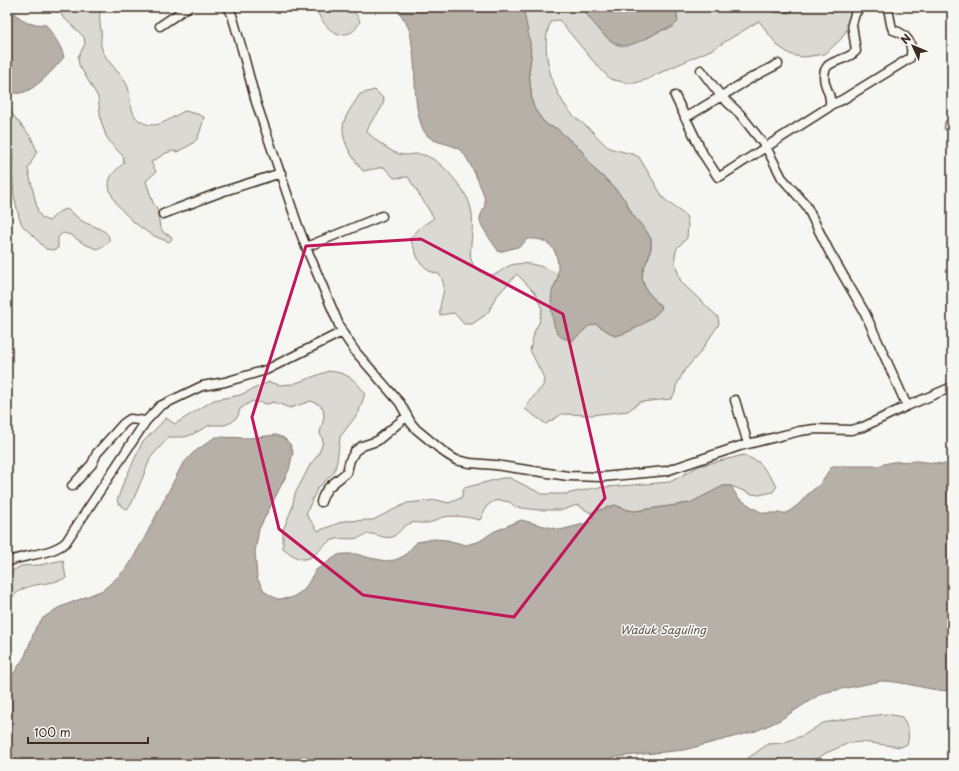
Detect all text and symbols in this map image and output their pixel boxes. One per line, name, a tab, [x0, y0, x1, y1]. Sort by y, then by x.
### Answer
north arrow	[893, 26, 933, 66]
text: N	[896, 29, 915, 48]
water label: Waduk Saguling	[620, 621, 706, 638]
scale bar	[28, 719, 148, 745]
text: 100 m	[34, 723, 71, 741]

